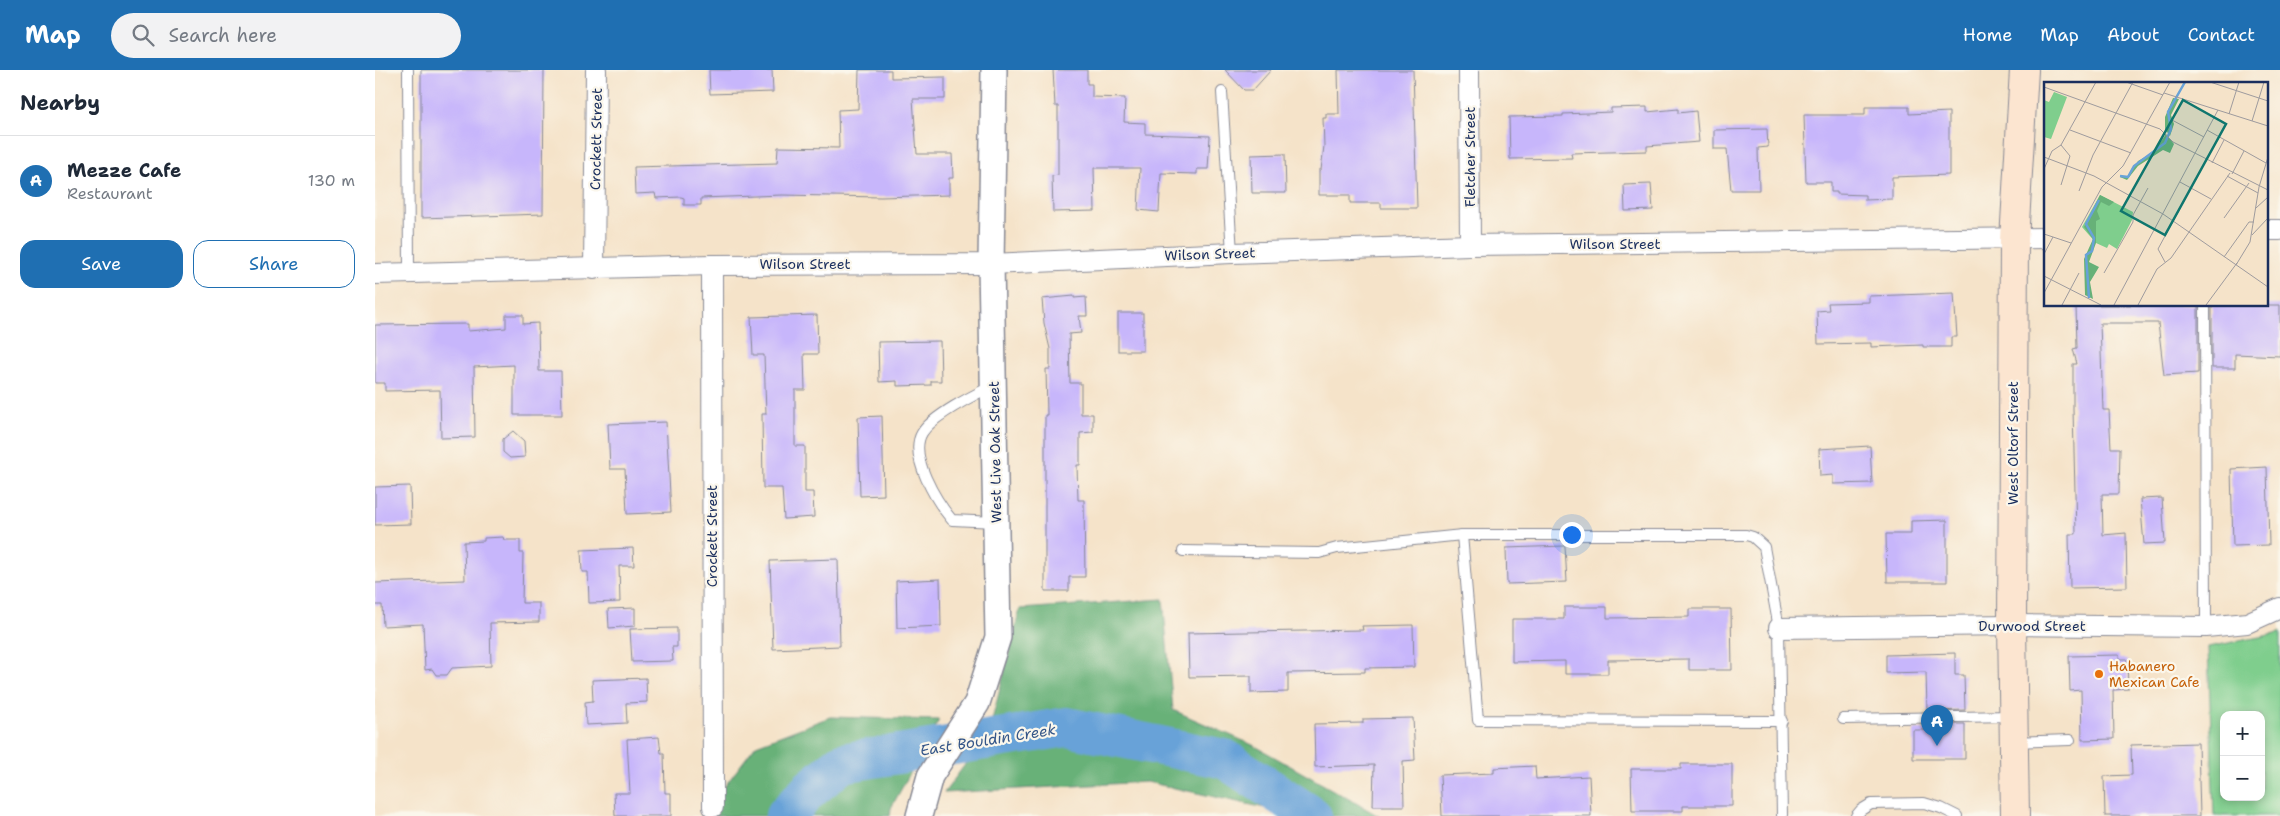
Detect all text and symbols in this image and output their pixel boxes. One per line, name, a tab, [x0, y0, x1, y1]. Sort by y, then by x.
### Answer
search box	[111, 13, 461, 58]
text: Map	[25, 19, 81, 51]
icon: search	[129, 21, 157, 49]
text: Search here	[169, 23, 277, 48]
text: Home	[1963, 23, 2012, 47]
text: Map	[2040, 23, 2079, 47]
text: About	[2107, 23, 2160, 47]
text: Contact	[2188, 23, 2255, 47]
inset map	[2044, 82, 2267, 306]
street label: Crockett Street	[586, 88, 606, 190]
text: Nearby	[20, 89, 100, 117]
street label: Fletcher Street	[1461, 107, 1479, 207]
text: Mezze Cafe	[67, 158, 181, 183]
text: A	[30, 170, 42, 191]
text: 130 m	[308, 170, 355, 191]
text: Restaurant	[67, 183, 153, 204]
street label: Wilson Street	[1569, 235, 1661, 253]
button: Save	[20, 240, 183, 288]
button: Share	[193, 240, 355, 288]
street label: Wilson Street	[1164, 243, 1256, 265]
street label: Wilson Street	[759, 255, 851, 273]
street label: West Live Oak Street	[985, 381, 1005, 523]
street label: West Oltorf Street	[2004, 381, 2022, 505]
street label: Crockett Street	[703, 485, 721, 587]
your location	[1559, 522, 1585, 548]
street label: Durwood Street	[1978, 617, 2086, 635]
place label: Habanero Mexican Cafe	[2109, 657, 2200, 691]
marker: Habanero Mexican Cafe	[2093, 668, 2105, 680]
pin: A	[1921, 705, 1953, 746]
map controls	[2220, 711, 2265, 801]
button: +	[2220, 711, 2265, 756]
water label: East Bouldin Creek	[919, 719, 1058, 761]
button: −	[2220, 756, 2265, 801]

